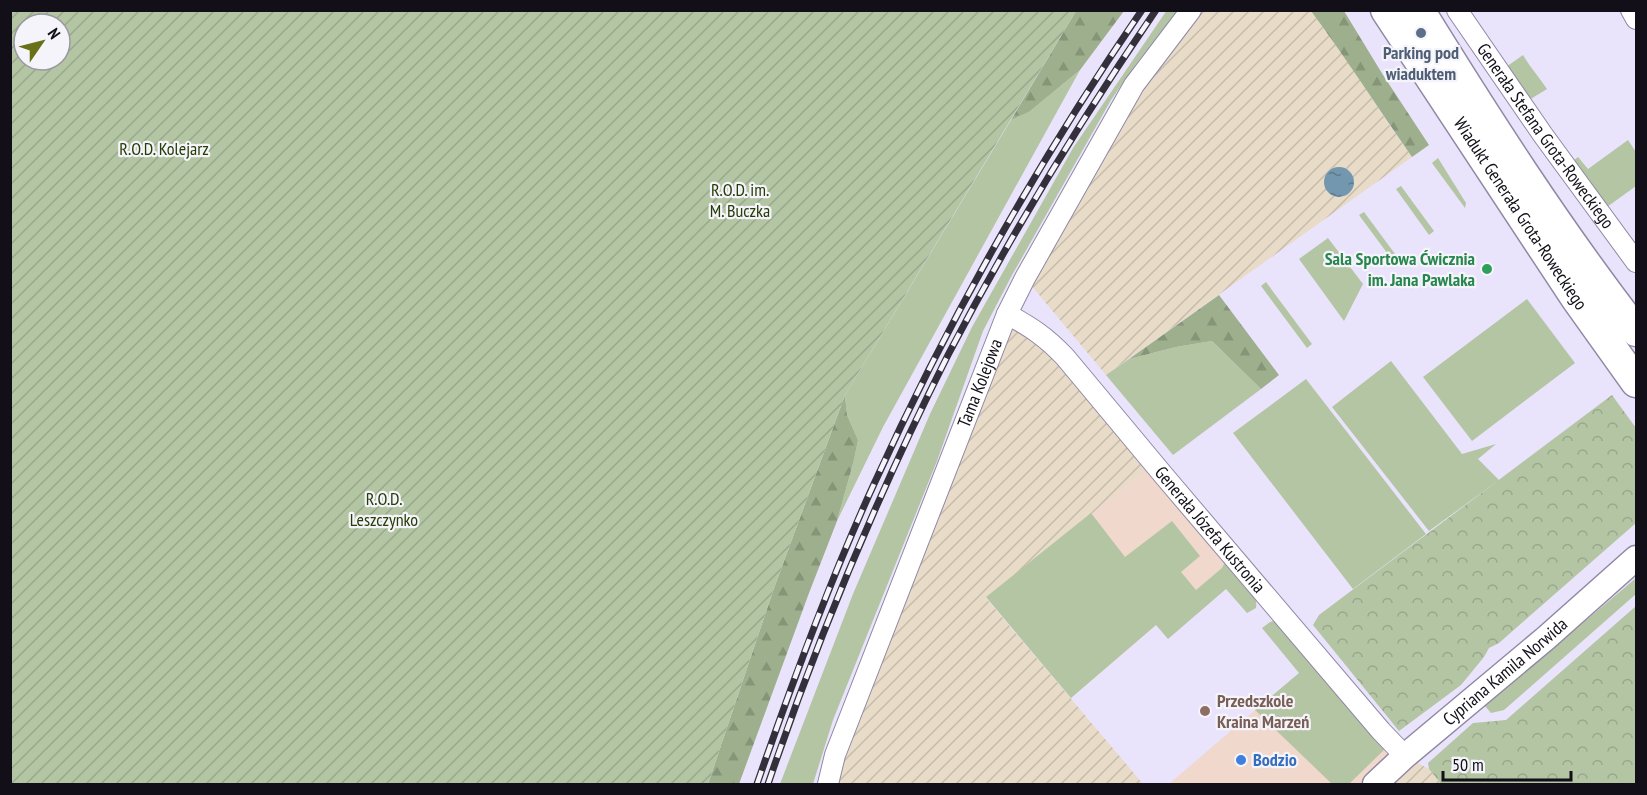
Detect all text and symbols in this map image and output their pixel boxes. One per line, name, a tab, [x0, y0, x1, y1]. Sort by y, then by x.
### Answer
north arrow	[12, 12, 72, 72]
text: N	[44, 24, 65, 43]
marker: Parking pod wiaduktem	[1414, 26, 1428, 40]
street label: Generała Stefana Grota-Roweckiego	[1472, 39, 1620, 233]
place label: Parking pod wiaduktem	[1383, 41, 1459, 85]
street label: Wiadukt Generała Grota-Roweckiego	[1449, 113, 1593, 314]
park label: R.O.D. Kolejarz	[119, 137, 209, 160]
park label: R.O.D. im. M. Buczka	[710, 178, 770, 222]
place label: Sala Sportowa Ćwicznia im. Jana Pawlaka	[1325, 247, 1475, 291]
marker: Sala Sportowa Ćwicznia im. Jana Pawlaka	[1480, 262, 1494, 276]
street label: Tama Kolejowa	[952, 335, 1007, 431]
street label: Generała Józefa Kustronia	[1150, 461, 1271, 598]
park label: R.O.D. Leszczynko	[350, 487, 418, 531]
street label: Cypriana Kamila Norwida	[1438, 612, 1572, 730]
place label: Przedszkole Kraina Marzeń	[1217, 689, 1309, 733]
marker: Przedszkole Kraina Marzeń	[1198, 704, 1212, 718]
scale bar	[1443, 744, 1570, 782]
place label: Bodzio	[1253, 748, 1297, 771]
marker: Bodzio	[1234, 753, 1248, 767]
text: 50 m	[1452, 753, 1484, 776]

